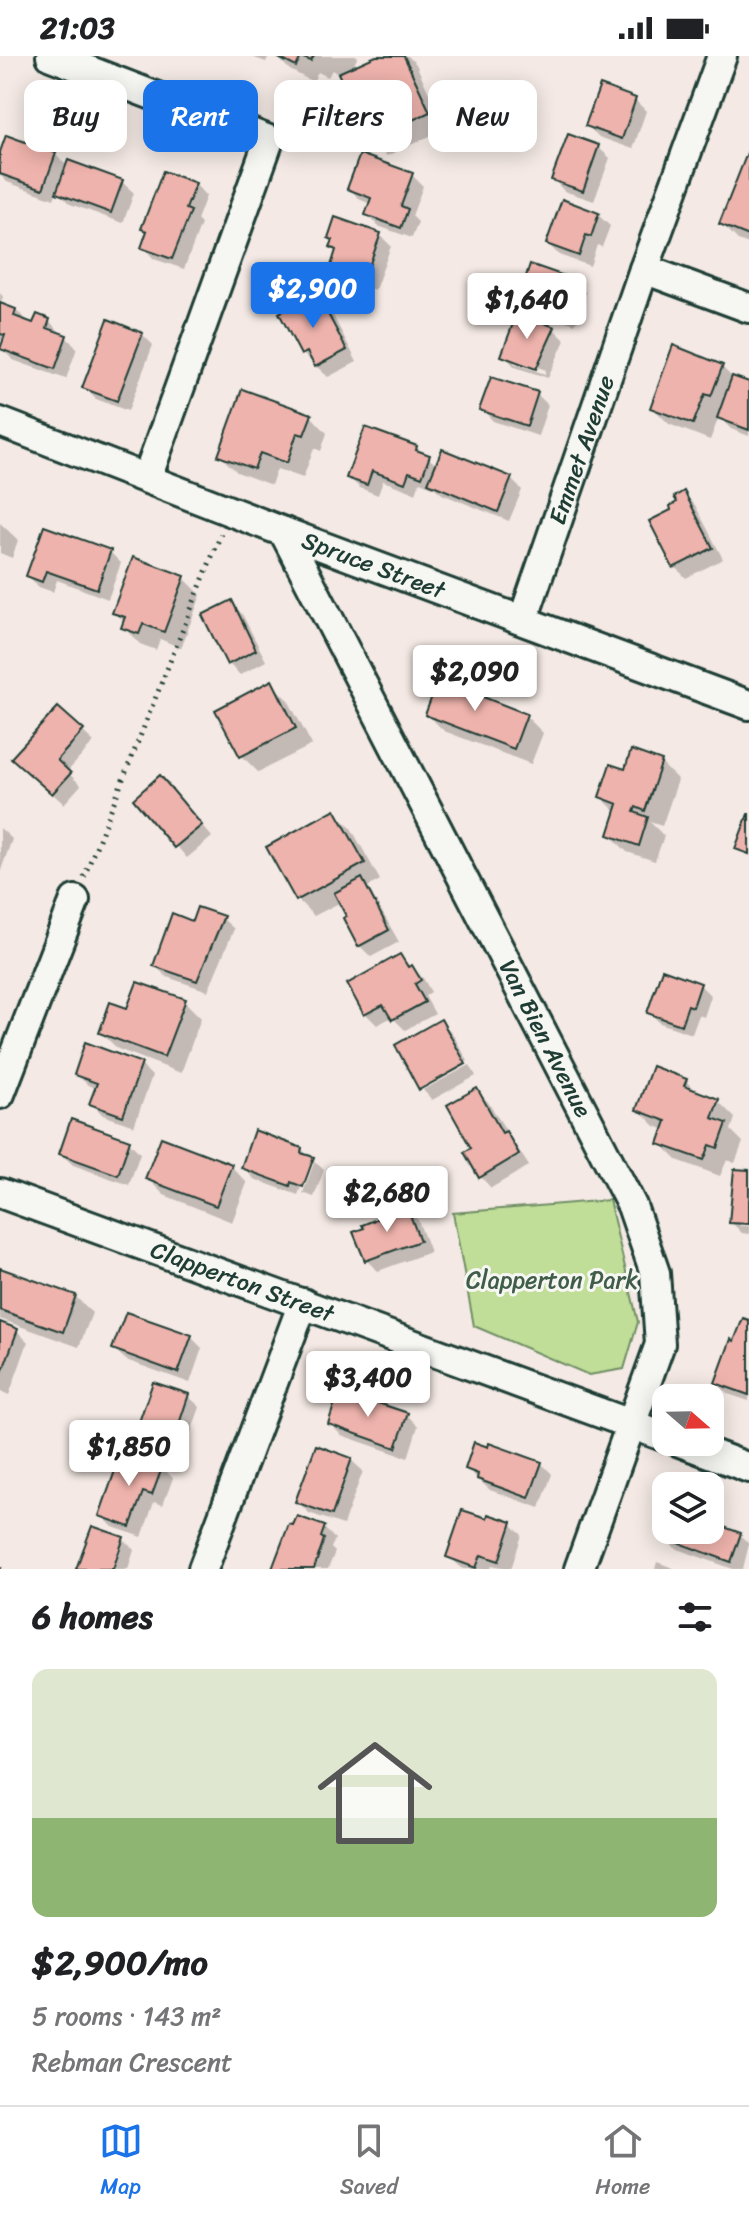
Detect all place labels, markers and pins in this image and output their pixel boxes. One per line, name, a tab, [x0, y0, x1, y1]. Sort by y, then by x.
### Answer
pin: $2,900	[248, 262, 378, 330]
pin: $1,640	[462, 273, 592, 341]
pin: $2,090	[410, 645, 540, 713]
pin: $2,680	[322, 1166, 452, 1234]
pin: $3,400	[303, 1351, 433, 1419]
pin: $1,850	[64, 1420, 194, 1488]

